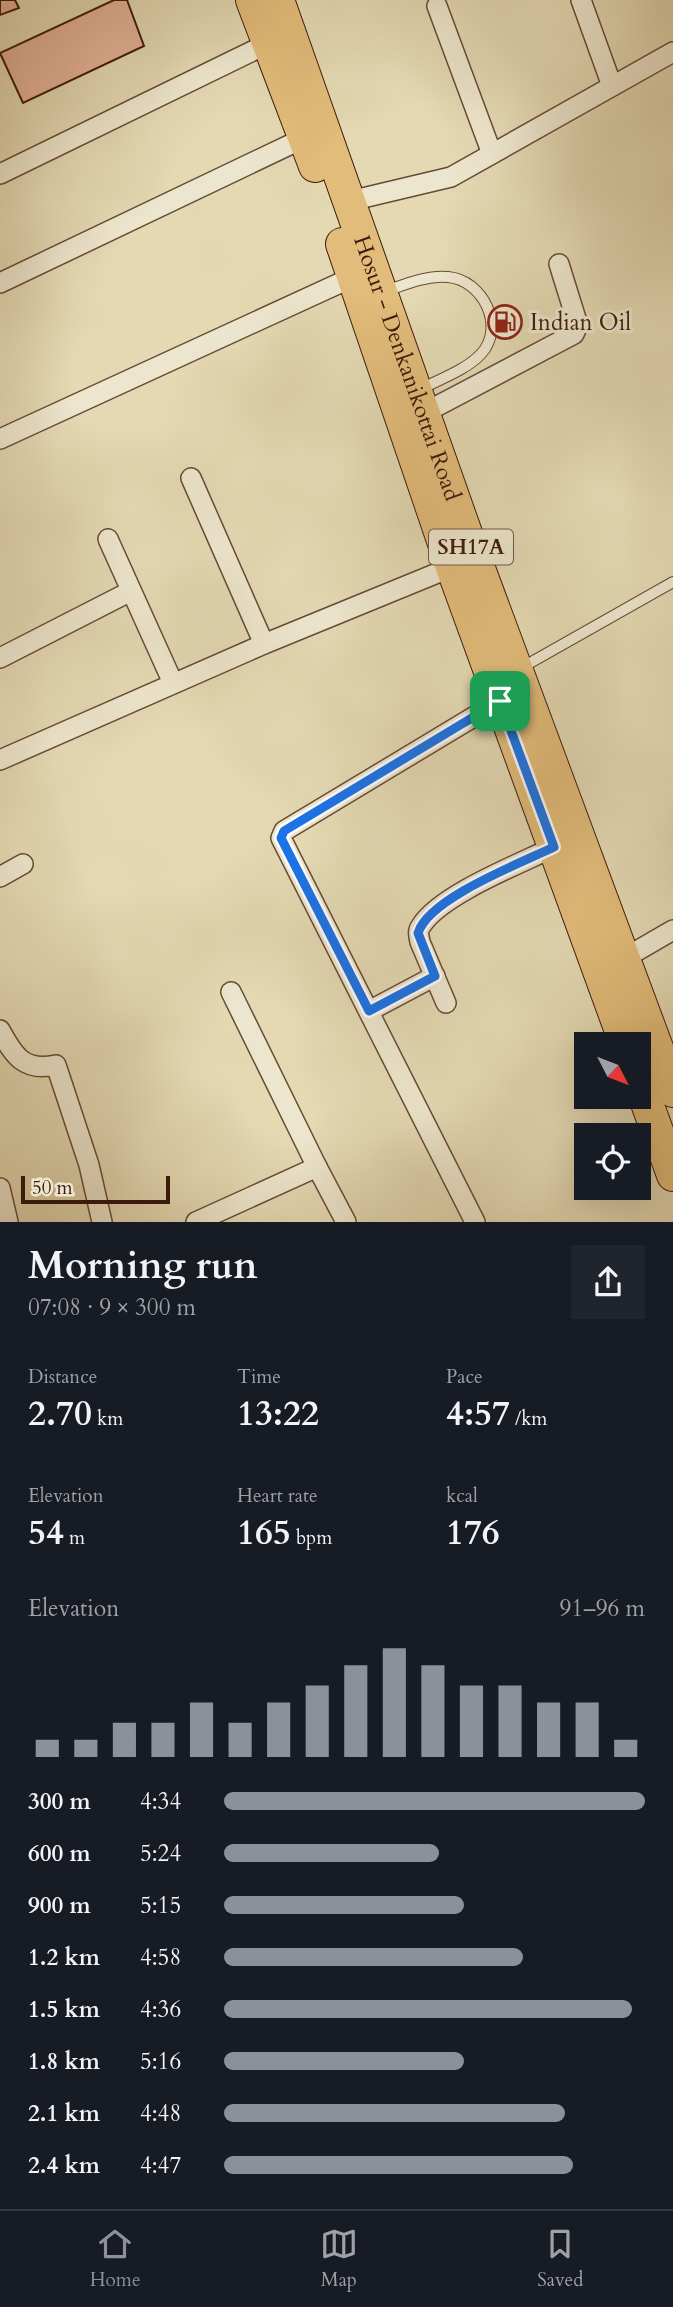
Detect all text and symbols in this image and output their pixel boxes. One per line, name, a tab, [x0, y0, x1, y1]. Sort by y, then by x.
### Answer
street label: Hosur - Denkanikottai Road	[347, 231, 469, 506]
fuel station icon: Indian Oil	[486, 303, 524, 341]
place label: Indian Oil	[530, 307, 631, 338]
road number: SH17A	[429, 530, 513, 564]
pin	[470, 671, 530, 731]
icon: arrive	[481, 682, 519, 720]
north arrow	[574, 1032, 651, 1110]
map controls	[574, 1032, 651, 1200]
button: locate	[574, 1123, 651, 1200]
scale bar	[21, 1173, 170, 1205]
text: 50 m	[32, 1175, 73, 1201]
text: Morning run	[28, 1240, 258, 1292]
button: share	[571, 1245, 645, 1319]
text: 07:08 · 9 × 300 m	[28, 1292, 196, 1323]
text: Distance	[28, 1364, 97, 1390]
text: Time	[237, 1364, 281, 1390]
text: Pace	[446, 1364, 483, 1390]
text: 2.70	[28, 1390, 92, 1438]
text: 13:22	[237, 1390, 319, 1438]
text: 4:57	[446, 1390, 510, 1438]
text: km	[92, 1406, 123, 1432]
text: /km	[510, 1406, 547, 1432]
text: Elevation	[28, 1483, 103, 1509]
text: Heart rate	[237, 1483, 318, 1509]
text: kcal	[446, 1483, 478, 1509]
text: 54	[28, 1509, 64, 1557]
text: 165	[237, 1509, 291, 1557]
text: 176	[446, 1509, 500, 1557]
text: m	[64, 1525, 85, 1551]
text: bpm	[291, 1525, 332, 1551]
text: Elevation	[28, 1593, 119, 1624]
text: 91–96 m	[560, 1593, 645, 1624]
text: 300 m	[28, 1786, 91, 1817]
text: 4:34	[140, 1786, 181, 1817]
text: 600 m	[28, 1838, 91, 1869]
text: 5:24	[140, 1838, 181, 1869]
text: 900 m	[28, 1890, 91, 1921]
text: 5:15	[140, 1890, 181, 1921]
text: 1.2 km	[28, 1942, 100, 1973]
text: 4:58	[140, 1942, 181, 1973]
text: 1.5 km	[28, 1994, 100, 2025]
text: 4:36	[140, 1994, 181, 2025]
text: 1.8 km	[28, 2046, 100, 2077]
text: 5:16	[140, 2046, 181, 2077]
text: 2.1 km	[28, 2098, 100, 2129]
text: 4:48	[140, 2098, 181, 2129]
text: 2.4 km	[28, 2150, 100, 2181]
text: 4:47	[140, 2150, 181, 2181]
tab: Home	[90, 2225, 141, 2293]
tab: Map	[320, 2225, 358, 2293]
tab: Saved	[537, 2225, 583, 2293]

